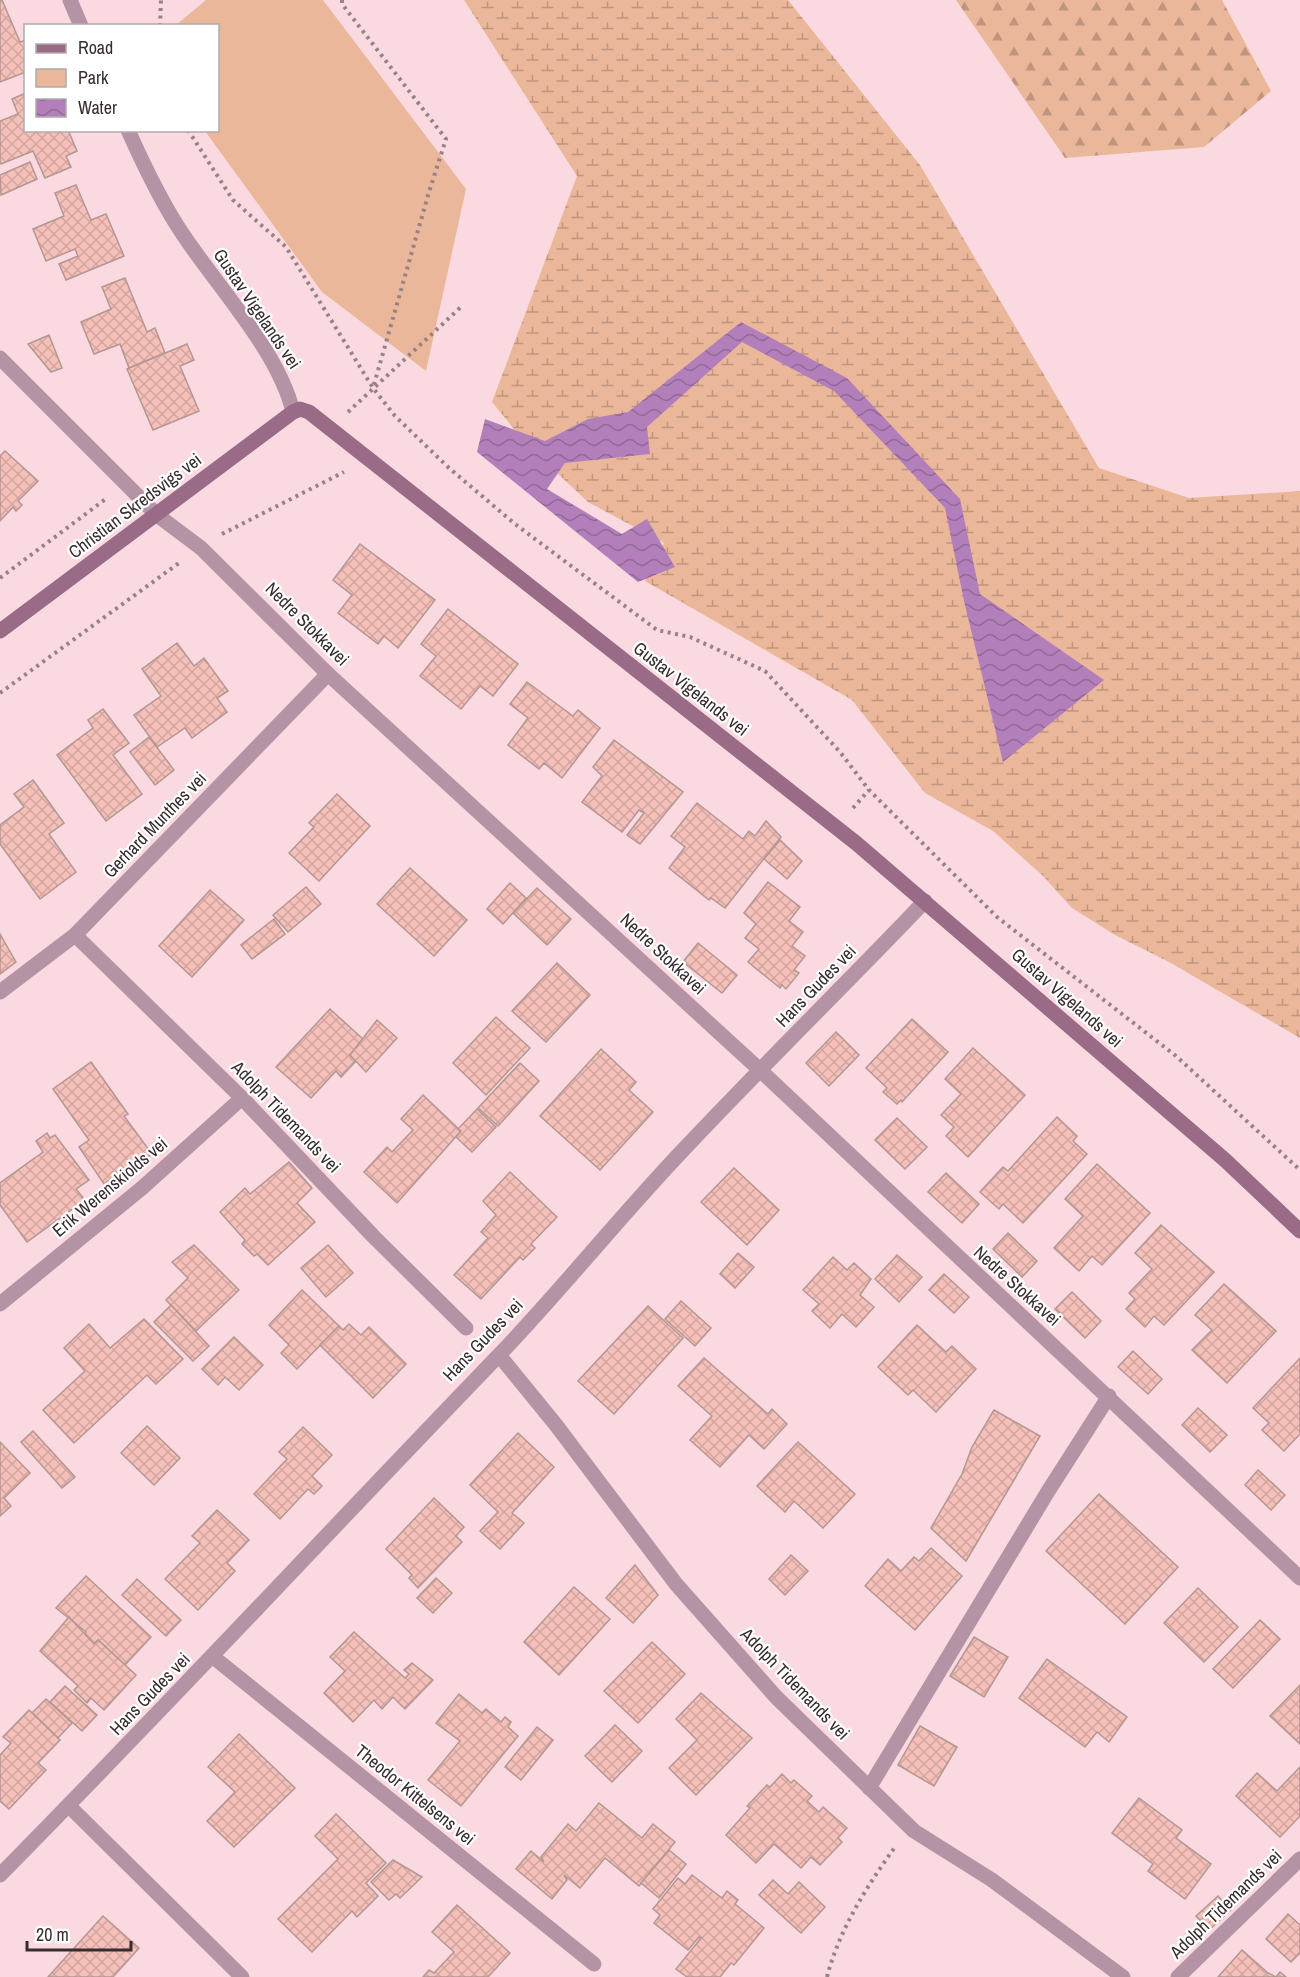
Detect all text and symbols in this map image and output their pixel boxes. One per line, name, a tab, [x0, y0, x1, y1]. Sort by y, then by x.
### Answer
legend	[24, 24, 219, 132]
text: Road	[78, 35, 113, 60]
text: Park	[78, 65, 109, 90]
text: Water	[78, 95, 117, 120]
street label: Gustav Vigelands vei	[208, 244, 307, 374]
street label: Christian Skredsvigs vei	[63, 447, 206, 564]
street label: Nedre Stokkavei	[260, 576, 355, 671]
street label: Gustav Vigelands vei	[628, 636, 754, 742]
street label: Gerhard Munthes vei	[97, 766, 212, 883]
street label: Nedre Stokkavei	[615, 907, 712, 1000]
street label: Hans Gudes vei	[770, 939, 861, 1032]
street label: Gustav Vigelands vei	[1006, 942, 1128, 1053]
street label: Adolph Tidemands vei	[226, 1054, 346, 1178]
street label: Erik Werenskiolds vei	[47, 1131, 173, 1242]
street label: Nedre Stokkavei	[968, 1240, 1066, 1331]
street label: Hans Gudes vei	[437, 1293, 528, 1386]
street label: Adolph Tidemands vei	[735, 1621, 855, 1745]
street label: Hans Gudes vei	[104, 1647, 195, 1740]
street label: Theodor Kittelsens vei	[350, 1738, 481, 1851]
street label: Adolph Tidemands vei	[1163, 1844, 1287, 1964]
scale bar	[27, 1914, 130, 1952]
text: 20 m	[36, 1922, 69, 1947]

